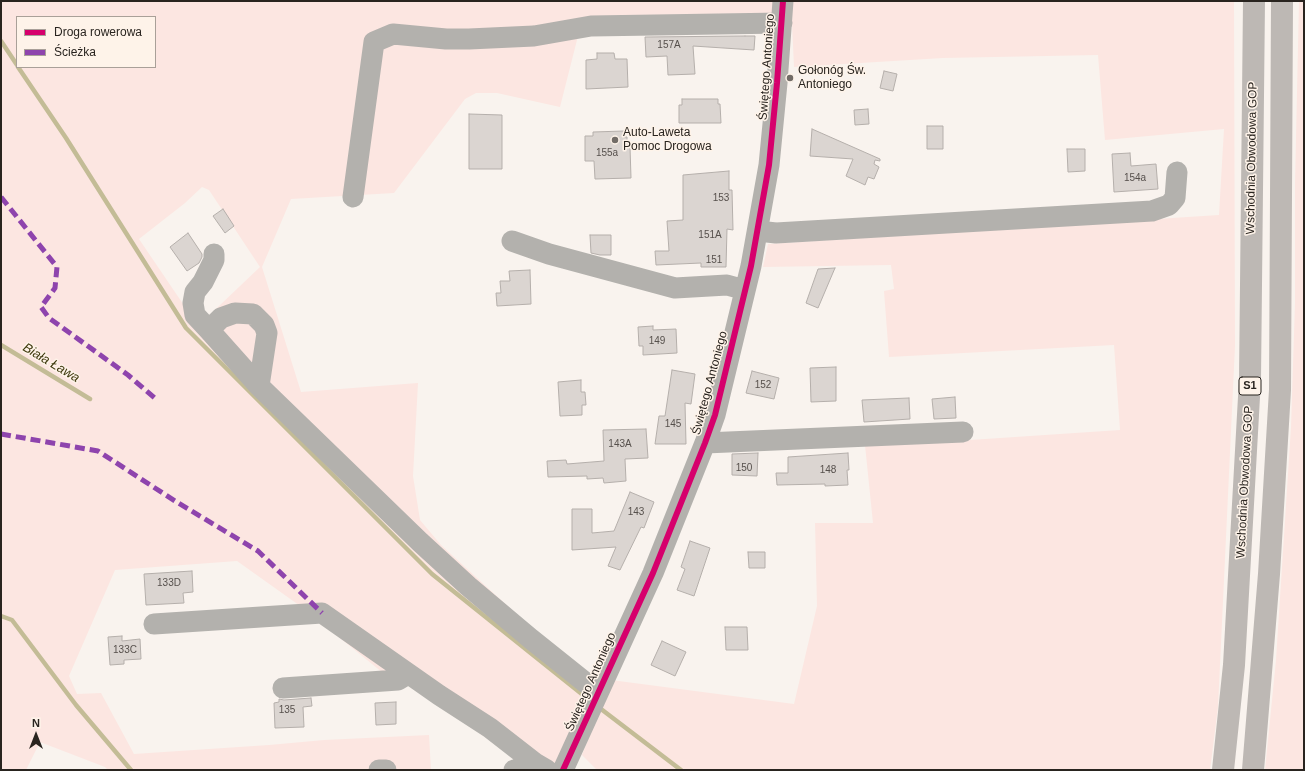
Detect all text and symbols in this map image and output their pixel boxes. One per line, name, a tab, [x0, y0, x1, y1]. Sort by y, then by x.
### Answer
street label: Świętego Antoniego	[756, 13, 778, 121]
legend	[16, 16, 156, 68]
text: Droga rowerowa	[54, 25, 142, 39]
house number: 157A	[657, 39, 681, 51]
text: Ścieżka	[54, 45, 96, 59]
place label: Gołonóg Św. Antoniego	[798, 64, 866, 92]
marker: Gołonóg Św. Antoniego	[785, 73, 795, 83]
street label: Wschodnia Obwodowa GOP	[1243, 82, 1261, 234]
place label: Auto-Laweta Pomoc Drogowa	[623, 126, 712, 154]
marker: Auto-Laweta Pomoc Drogowa	[610, 135, 620, 145]
house number: 155a	[596, 147, 618, 159]
house number: 154a	[1124, 172, 1146, 184]
house number: 153	[713, 192, 729, 204]
house number: 151A	[698, 229, 722, 241]
house number: 151	[706, 254, 722, 266]
street label: Świętego Antoniego	[689, 330, 731, 436]
house number: 149	[649, 335, 665, 347]
water label: Biała Ława	[20, 340, 82, 386]
road number: S1	[1239, 377, 1261, 395]
house number: 152	[755, 379, 771, 391]
street label: Wschodnia Obwodowa GOP	[1234, 405, 1256, 559]
house number: 145	[665, 418, 681, 430]
house number: 143A	[608, 438, 632, 450]
house number: 150	[736, 462, 752, 474]
house number: 148	[820, 464, 836, 476]
house number: 143	[628, 506, 644, 518]
house number: 133D	[157, 577, 181, 589]
street label: Świętego Antoniego	[563, 630, 619, 734]
house number: 133C	[113, 644, 137, 656]
house number: 135	[279, 704, 295, 716]
north arrow	[16, 715, 56, 755]
text: N	[32, 717, 40, 729]

